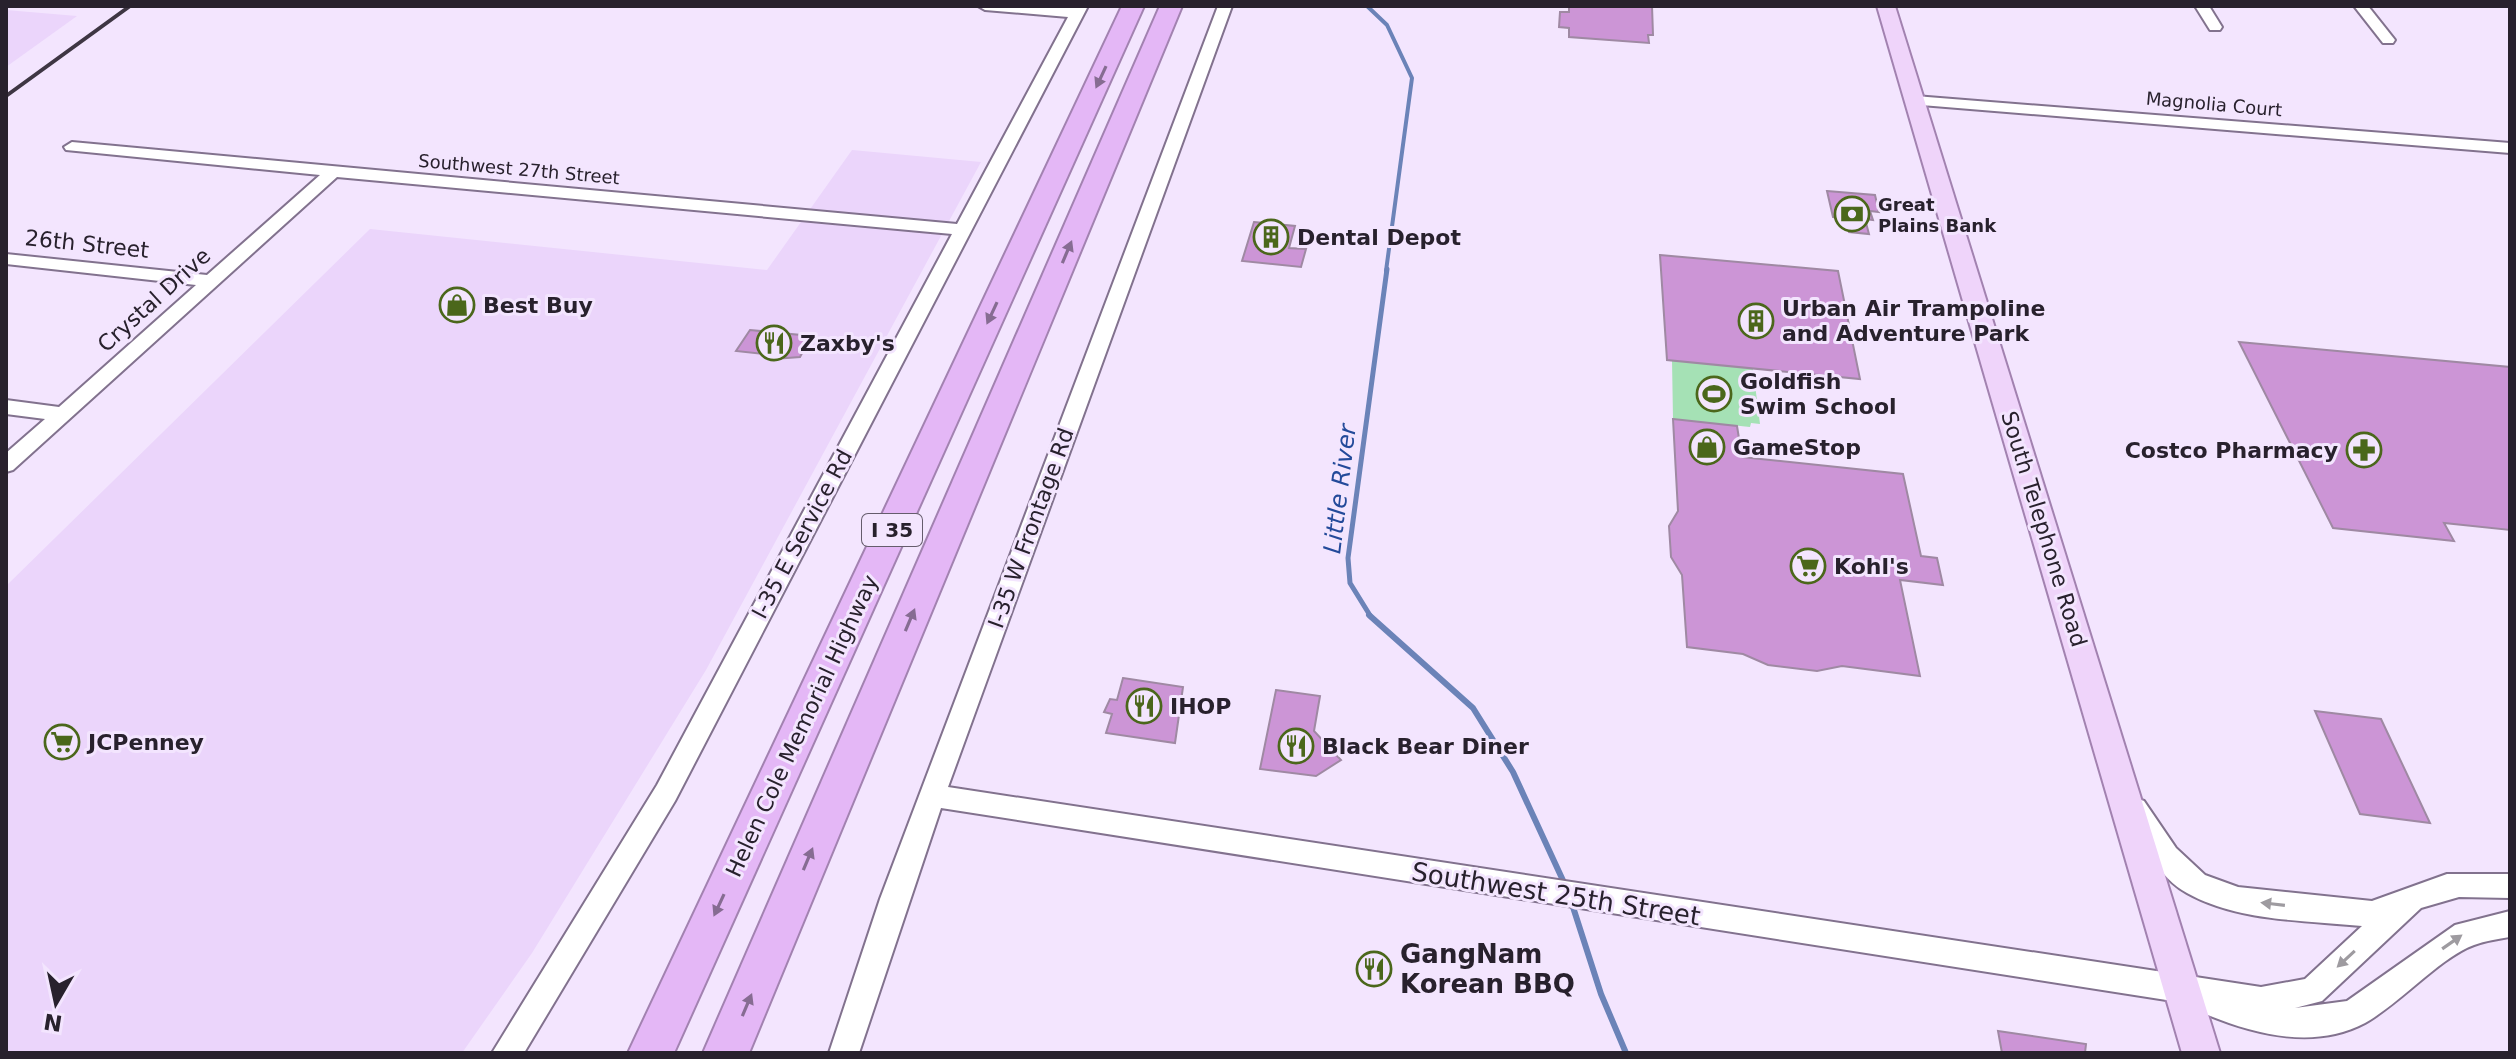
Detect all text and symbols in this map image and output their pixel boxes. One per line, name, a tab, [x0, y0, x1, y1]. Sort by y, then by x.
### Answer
one-way arrow	[1094, 65, 1108, 89]
street label: Magnolia Court	[2145, 88, 2283, 120]
street label: Southwest 27th Street	[417, 150, 621, 188]
place label: Great Plains Bank	[1878, 194, 1997, 236]
bank icon: Great Plains Bank	[1833, 195, 1871, 233]
building icon: Dental Depot	[1252, 218, 1290, 256]
street label: 26th Street	[24, 225, 151, 263]
place label: Dental Depot	[1297, 225, 1461, 250]
one-way arrow	[1060, 240, 1073, 263]
street label: Crystal Drive	[93, 243, 215, 357]
shop icon: Best Buy	[438, 286, 476, 324]
place label: Best Buy	[483, 293, 593, 318]
place label: Urban Air Trampoline and Adventure Park	[1782, 296, 2045, 346]
one-way arrow	[985, 301, 999, 325]
building icon: Urban Air Trampoline and Adventure Park	[1737, 302, 1775, 340]
restaurant icon: Zaxby's	[755, 324, 793, 362]
place label: Zaxby's	[800, 331, 895, 356]
place label: Goldfish Swim School	[1740, 369, 1897, 419]
sports icon: Goldfish Swim School	[1695, 375, 1733, 413]
street label: South Telephone Road	[1996, 408, 2092, 650]
water label: Little River	[1318, 421, 1362, 555]
street label: I-35 W Frontage Rd	[983, 425, 1079, 631]
shop icon: GameStop	[1688, 428, 1726, 466]
pharmacy icon: Costco Pharmacy	[2345, 431, 2383, 469]
place label: GameStop	[1733, 435, 1861, 460]
place label: Costco Pharmacy	[2125, 438, 2338, 463]
street label: I-35 E Service Rd	[747, 445, 857, 623]
road number: I 35	[862, 514, 922, 546]
supermarket icon: Kohl's	[1789, 547, 1827, 585]
place label: Kohl's	[1834, 554, 1909, 579]
street label: Helen Cole Memorial Highway	[721, 571, 883, 881]
one-way arrow	[904, 608, 917, 632]
restaurant icon: IHOP	[1125, 687, 1163, 725]
place label: IHOP	[1170, 694, 1231, 719]
supermarket icon: JCPenney	[43, 723, 81, 761]
restaurant icon: Black Bear Diner	[1277, 727, 1315, 765]
place label: JCPenney	[86, 730, 204, 755]
place label: Black Bear Diner	[1322, 734, 1529, 759]
one-way arrow	[802, 847, 815, 871]
street label: Southwest 25th Street	[1410, 856, 1702, 932]
one-way arrow	[712, 893, 726, 917]
one-way arrow	[2260, 897, 2285, 910]
one-way arrow	[2442, 935, 2463, 950]
place label: GangNam Korean BBQ	[1400, 939, 1575, 999]
one-way arrow	[2337, 949, 2356, 967]
restaurant icon: GangNam Korean BBQ	[1355, 950, 1393, 988]
north arrow	[16, 963, 96, 1043]
one-way arrow	[740, 993, 753, 1017]
text: N	[42, 1008, 64, 1036]

